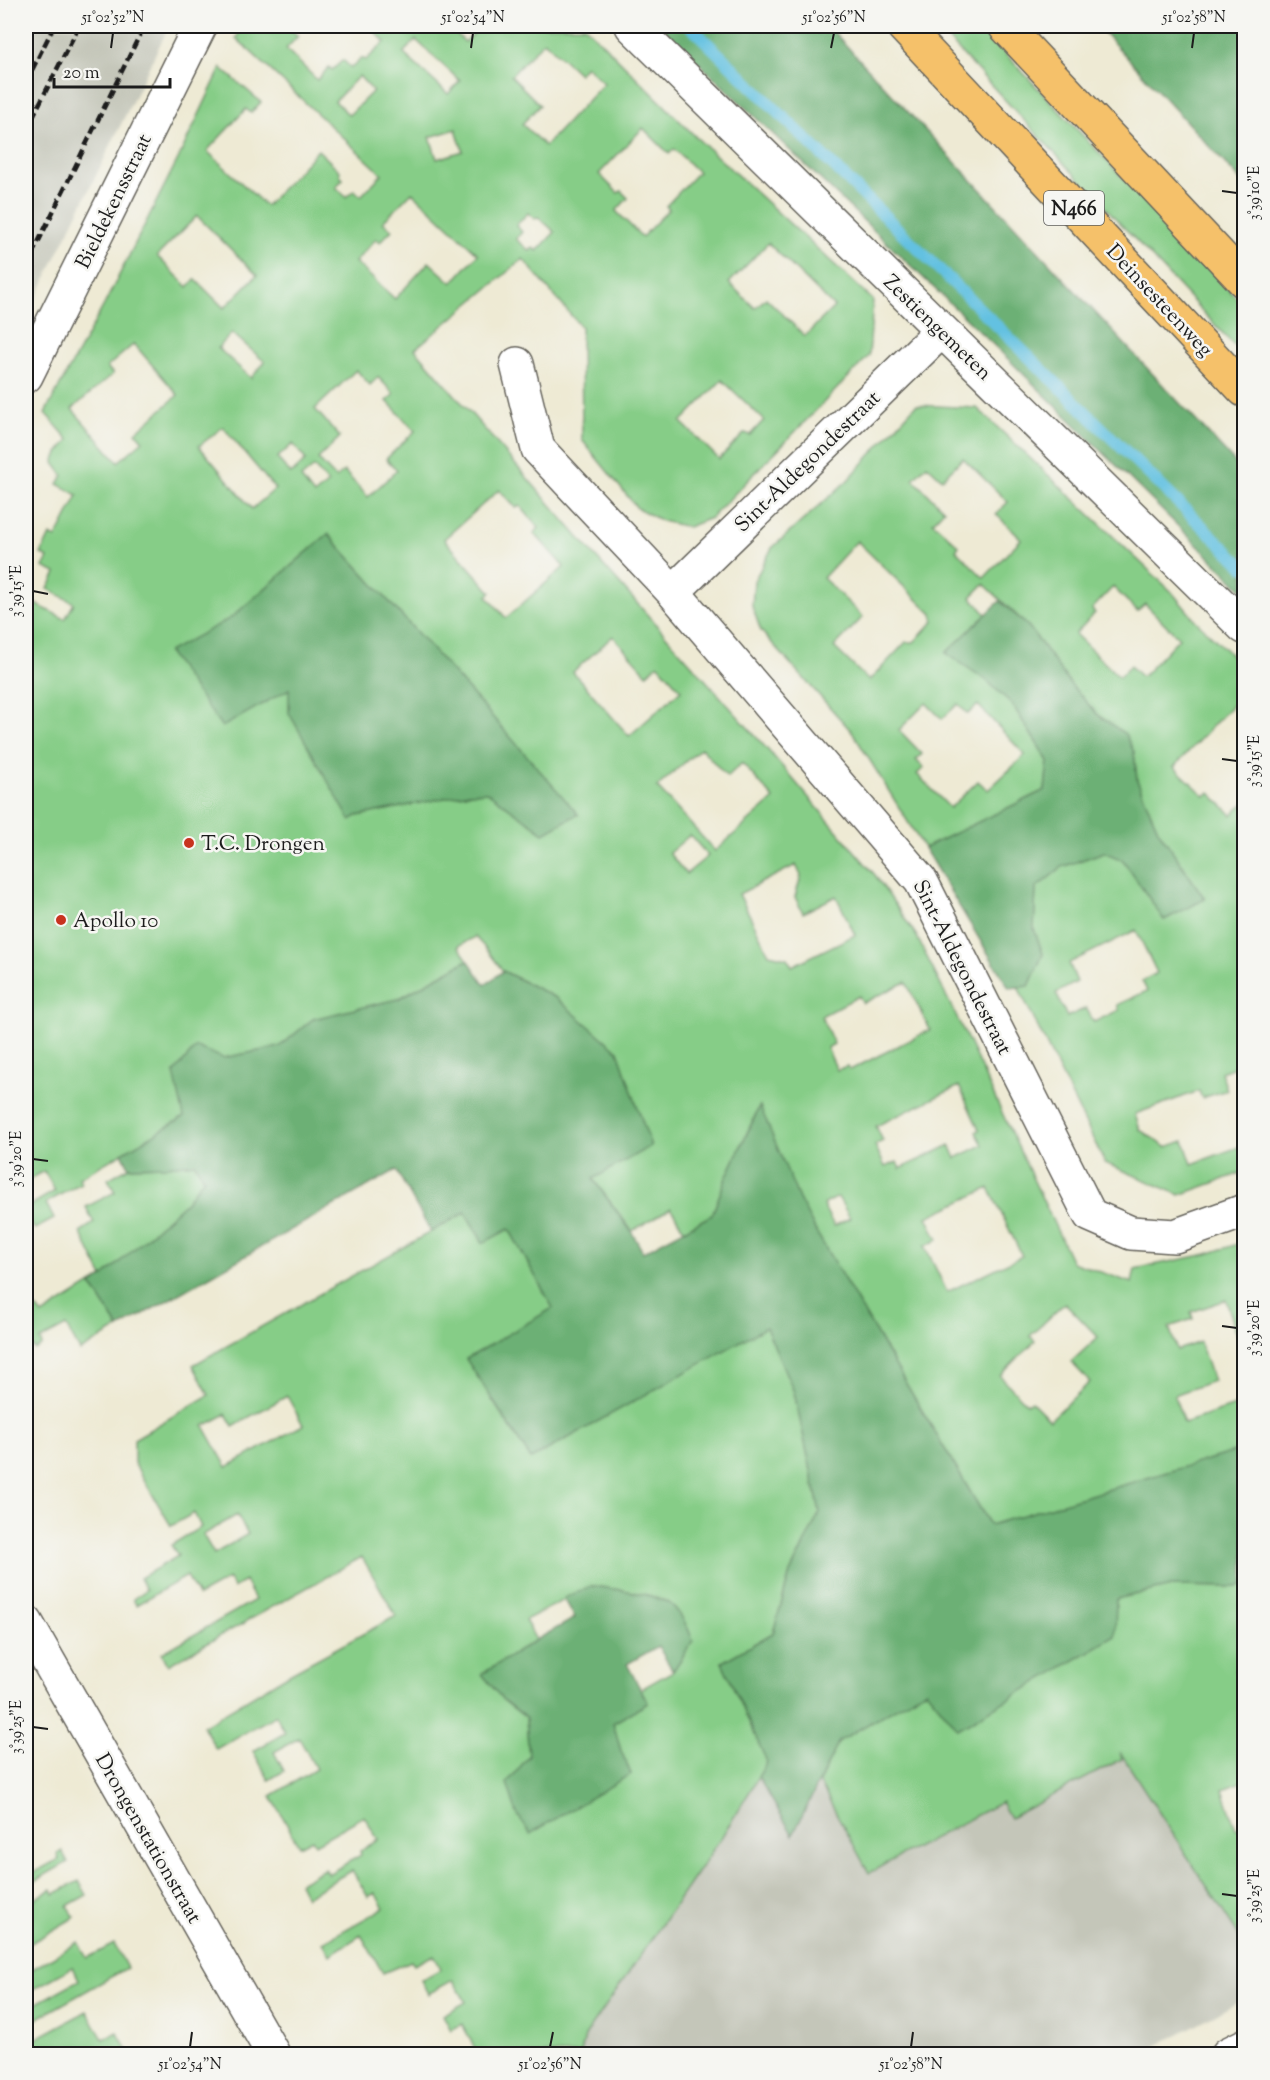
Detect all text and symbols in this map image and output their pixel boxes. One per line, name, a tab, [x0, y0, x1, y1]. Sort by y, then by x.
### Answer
text: 51°02'52"N	[81, 8, 144, 29]
text: 51°02'54"N	[440, 8, 505, 29]
text: 51°02'56"N	[801, 8, 866, 29]
text: 51°02'58"N	[1161, 8, 1226, 29]
scale bar	[54, 51, 170, 89]
text: 20 m	[63, 61, 100, 87]
street label: Bieldekensstraat	[69, 129, 160, 274]
text: 3°39'10"E	[1245, 166, 1266, 220]
road number: N466	[1044, 191, 1104, 225]
street label: Deinsesteenweg	[1098, 238, 1219, 365]
street label: Zestiengemeten	[875, 269, 998, 388]
street label: Sint-Aldegondestraat	[729, 385, 888, 540]
text: 3°39'15"E	[7, 565, 28, 617]
text: 3°39'15"E	[1245, 735, 1266, 787]
place label: T.C. Drongen	[201, 830, 325, 860]
marker: T.C. Drongen	[182, 836, 196, 850]
street label: Sint-Aldegondestraat	[904, 875, 1018, 1061]
place label: Apollo 10	[73, 907, 158, 937]
marker: Apollo 10	[54, 913, 68, 927]
text: 3°39'20"E	[7, 1131, 28, 1187]
text: 3°39'20"E	[1245, 1300, 1266, 1356]
text: 3°39'25"E	[7, 1700, 28, 1754]
street label: Drongenstationstraat	[86, 1748, 208, 1930]
text: 3°39'25"E	[1245, 1869, 1266, 1923]
text: 51°02'54"N	[157, 2055, 222, 2076]
text: 51°02'56"N	[517, 2055, 582, 2076]
text: 51°02'58"N	[878, 2055, 943, 2076]

